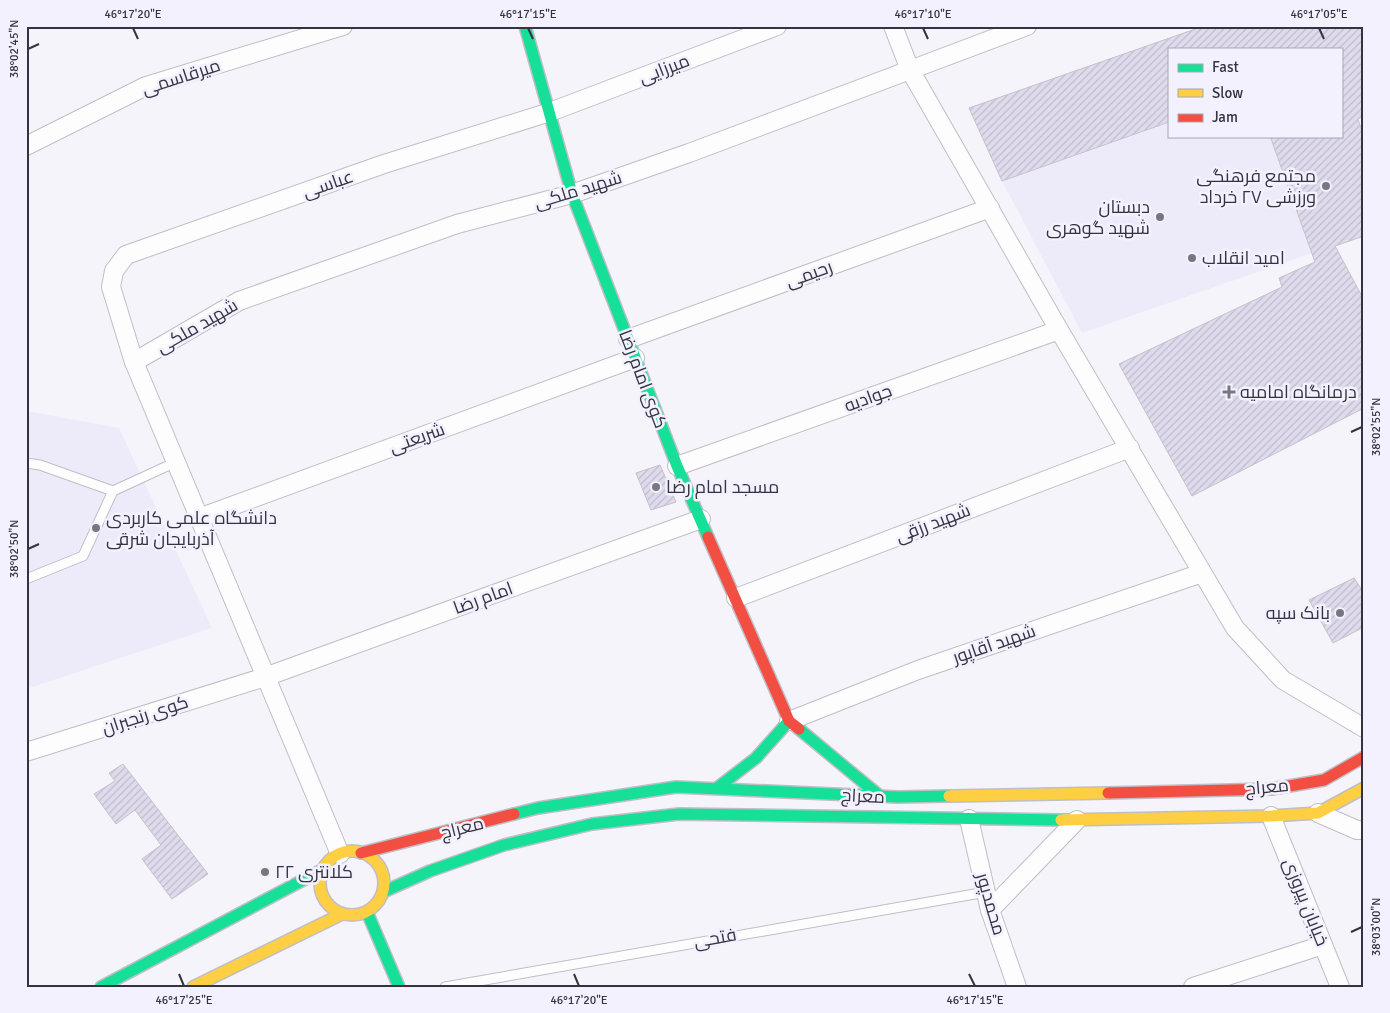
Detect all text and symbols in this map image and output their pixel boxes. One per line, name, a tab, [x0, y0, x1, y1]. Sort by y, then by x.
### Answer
text: 46°17'20"E	[104, 7, 162, 22]
text: 46°17'15"E	[499, 7, 557, 22]
text: 46°17'10"E	[894, 7, 952, 22]
text: 46°17'05"E	[1290, 7, 1348, 22]
text: 38°02'45"N	[7, 20, 22, 78]
legend	[1168, 48, 1342, 138]
street label: میرزایی	[636, 49, 692, 89]
street label: میرقاسمی	[139, 54, 223, 100]
text: Fast	[1212, 58, 1239, 76]
text: Slow	[1212, 84, 1243, 102]
text: Jam	[1212, 108, 1238, 126]
street label: عباسی	[300, 165, 356, 203]
place label: مجتمع فرهنگی ورزشی ۲۷ خرداد	[1196, 165, 1316, 208]
street label: شهید ملکی	[532, 166, 624, 214]
marker: مجتمع فرهنگی ورزشی ۲۷ خرداد	[1320, 180, 1332, 192]
place label: دبستان شهید گوهری	[1046, 196, 1150, 239]
marker: دبستان شهید گوهری	[1154, 211, 1166, 223]
place label: امید انقلاب	[1202, 247, 1285, 269]
marker: امید انقلاب	[1186, 252, 1198, 264]
street label: رحیمی	[783, 255, 835, 293]
street label: شهید ملکی	[152, 294, 242, 358]
street label: کوی امام رضا	[613, 327, 672, 432]
street label: جوادیه	[841, 379, 895, 417]
place label: درمانگاه امامیه	[1240, 381, 1357, 403]
marker: درمانگاه امامیه	[1222, 385, 1236, 399]
text: 38°02'55"N	[1369, 398, 1384, 456]
street label: شریعتی	[386, 418, 448, 458]
place label: مسجد امام رضا	[666, 476, 779, 499]
marker: مسجد امام رضا	[650, 481, 662, 493]
street label: شهید رزقی	[892, 499, 974, 547]
place label: دانشگاه علمی کاربردی آذربایجان شرقی	[106, 507, 277, 550]
text: 38°02'50"N	[7, 520, 22, 578]
marker: دانشگاه علمی کاربردی آذربایجان شرقی	[90, 522, 102, 534]
street label: امام رضا	[450, 577, 516, 620]
place label: بانک سپه	[1266, 602, 1330, 624]
marker: بانک سپه	[1334, 607, 1346, 619]
street label: شهید آقاپور	[948, 619, 1039, 670]
street label: کوی رنجبران	[99, 691, 191, 739]
street label: معراج	[1244, 774, 1290, 801]
street label: معراج	[841, 784, 885, 809]
street label: معراج	[438, 812, 486, 845]
street label: خیابان پیروزی	[1277, 855, 1334, 950]
place label: کلانتری ٢٢	[275, 861, 353, 883]
marker: کلانتری ٢٢	[259, 866, 271, 878]
street label: محمدپور	[970, 869, 1010, 938]
text: 38°03'00"N	[1369, 898, 1384, 956]
street label: فتحی	[692, 923, 738, 953]
text: 46°17'25"E	[155, 993, 213, 1008]
text: 46°17'20"E	[550, 993, 608, 1008]
text: 46°17'15"E	[946, 993, 1004, 1008]

